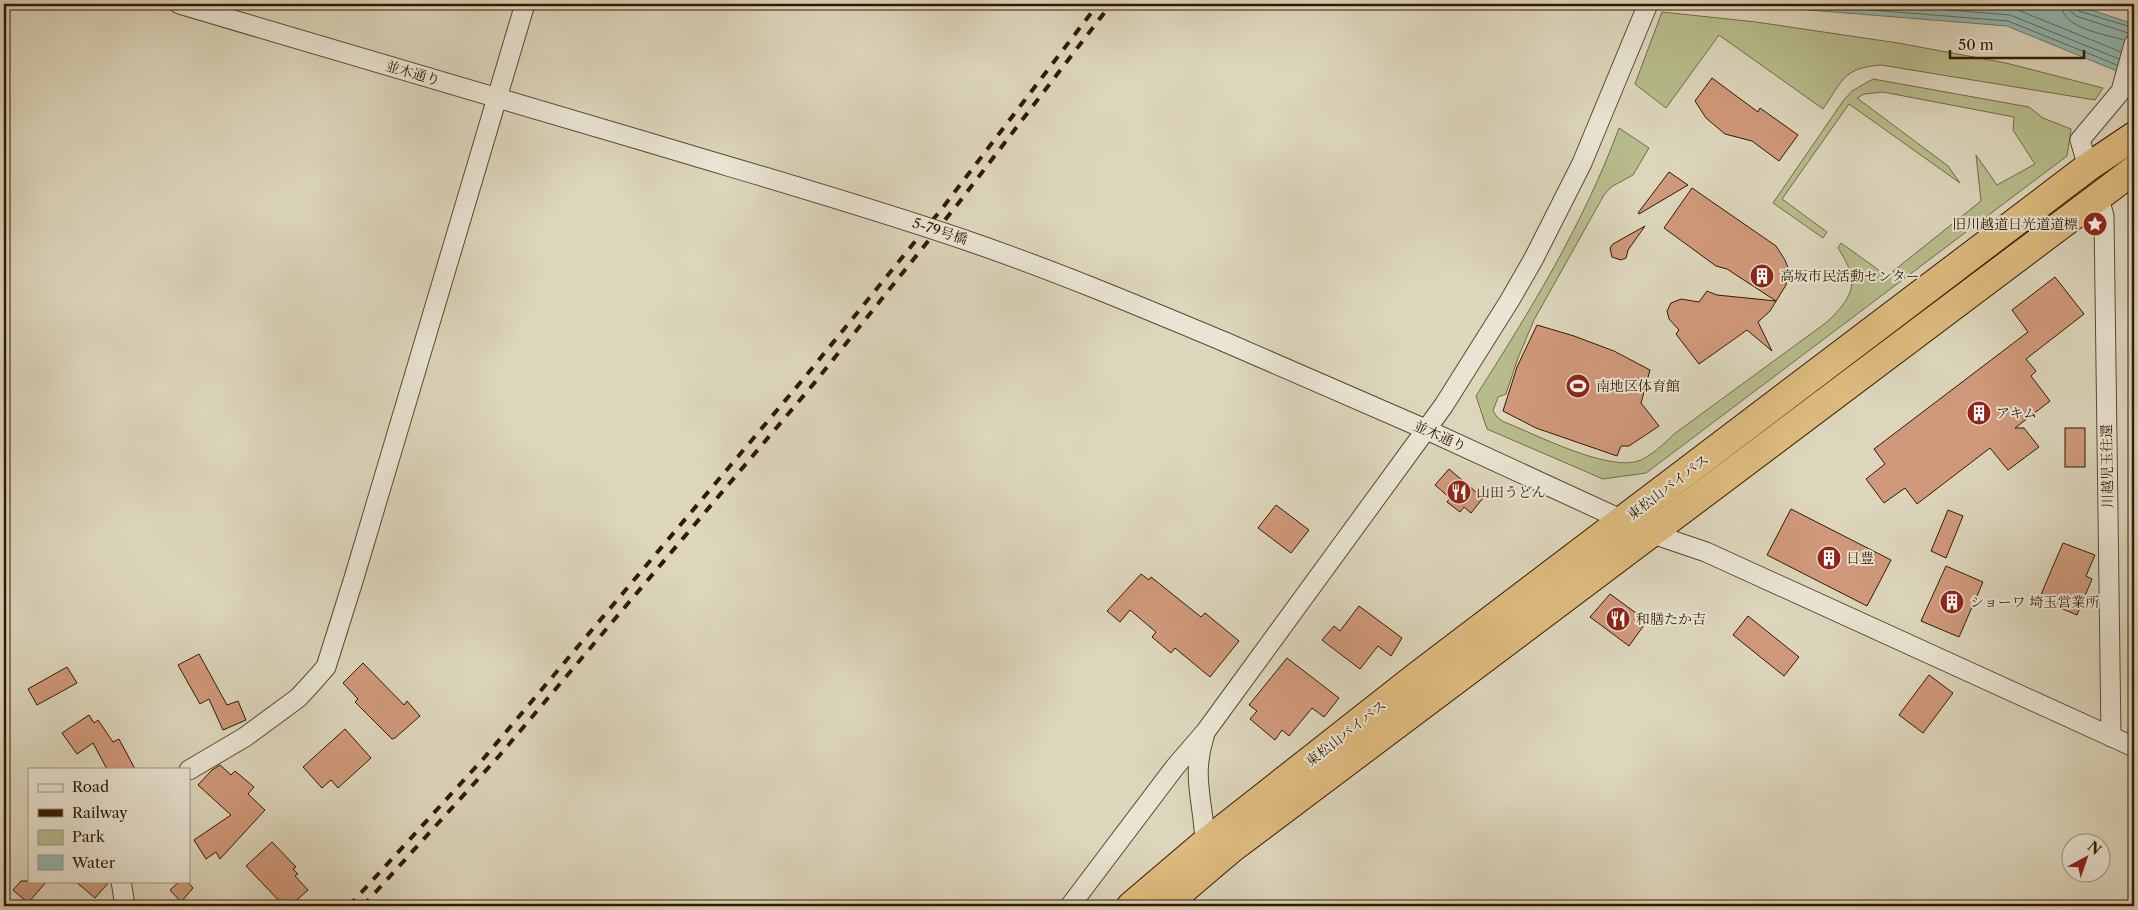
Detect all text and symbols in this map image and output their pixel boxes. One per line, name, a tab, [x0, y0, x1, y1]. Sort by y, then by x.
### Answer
scale bar	[1950, 28, 2084, 60]
text: 50 m	[1958, 35, 1994, 54]
street label: 並木通り	[384, 57, 442, 89]
place icon: 旧川越道日光道道標	[2082, 211, 2108, 237]
street label: 5-79号橋	[910, 214, 970, 248]
place label: 旧川越道日光道道標	[1952, 215, 2078, 233]
building icon: 高坂市民活動センター	[1749, 263, 1775, 289]
place label: 高坂市民活動センター	[1780, 267, 1919, 285]
sports icon: 南地区体育館	[1565, 373, 1591, 399]
place label: 南地区体育館	[1596, 377, 1680, 395]
building icon: アキム	[1966, 400, 1992, 426]
place label: アキム	[1996, 404, 2037, 422]
street label: 並木通り	[1411, 416, 1469, 456]
street label: 川越児玉往還	[2097, 424, 2117, 508]
street label: 東松山バイパス	[1624, 450, 1712, 524]
restaurant icon: 山田うどん	[1446, 479, 1472, 505]
place label: 山田うどん	[1476, 483, 1546, 501]
building icon: 日豊	[1816, 545, 1842, 571]
place label: 日豊	[1846, 549, 1874, 567]
building icon: ショーワ 埼玉営業所	[1939, 589, 1965, 615]
place label: ショーワ 埼玉営業所	[1970, 593, 2099, 611]
restaurant icon: 和膳たか吉	[1605, 606, 1631, 632]
place label: 和膳たか吉	[1636, 610, 1706, 628]
street label: 東松山バイパス	[1302, 696, 1390, 770]
legend	[28, 768, 190, 882]
text: Road	[72, 777, 109, 796]
text: Railway	[72, 803, 128, 822]
text: Park	[72, 827, 106, 846]
north arrow	[2060, 832, 2110, 882]
text: N	[2084, 837, 2105, 859]
text: Water	[71, 853, 116, 872]

